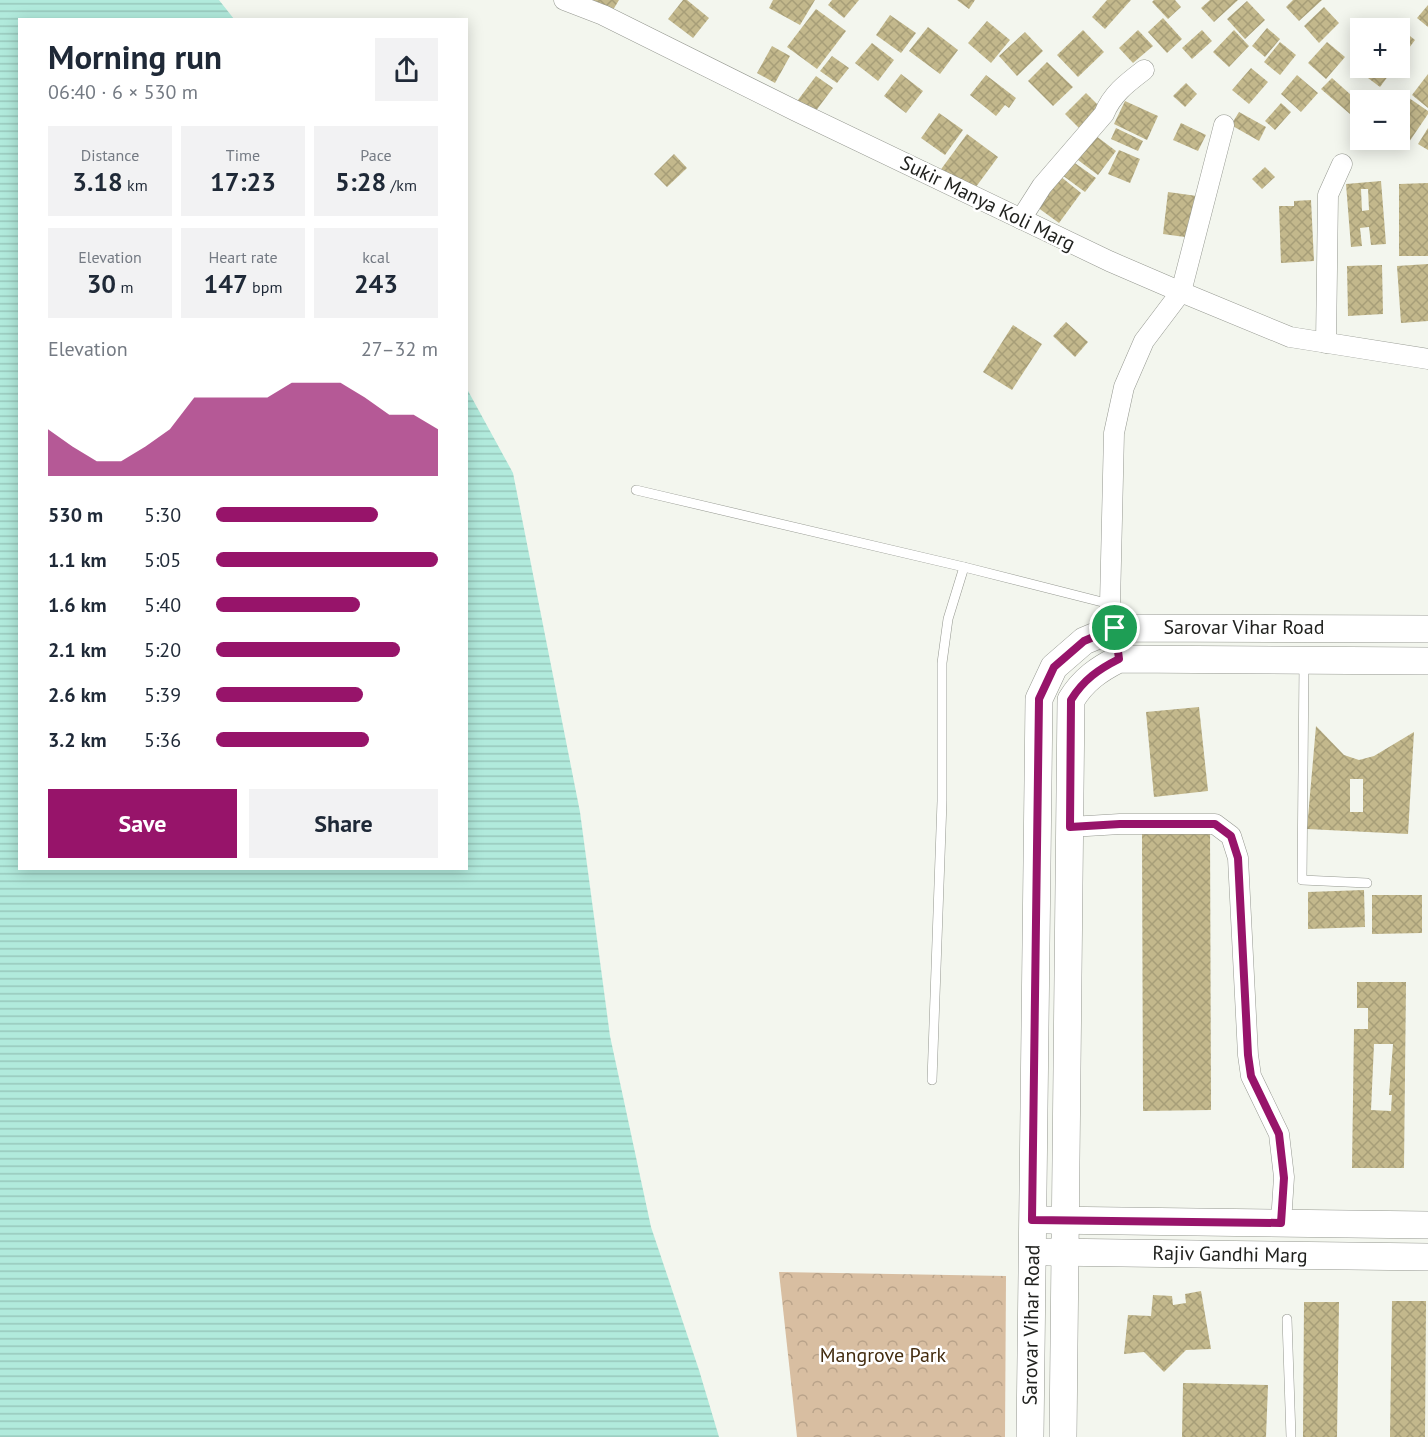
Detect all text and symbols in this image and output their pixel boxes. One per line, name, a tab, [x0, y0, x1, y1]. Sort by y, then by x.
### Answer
map controls	[1350, 18, 1410, 150]
button: +	[1350, 18, 1410, 78]
text: Morning run	[48, 35, 222, 78]
button: share	[375, 38, 438, 101]
text: 06:40 · 6 × 530 m	[48, 79, 198, 105]
button: −	[1350, 90, 1410, 150]
text: Distance	[81, 145, 139, 165]
text: Time	[226, 145, 260, 165]
text: Pace	[360, 145, 392, 165]
street label: Sukir Manya Koli Marg	[896, 149, 1080, 257]
text: 3.18	[72, 165, 123, 198]
text: 17:23	[210, 165, 276, 198]
text: 5:28	[335, 165, 386, 198]
text: km	[123, 175, 148, 195]
text: /km	[386, 175, 417, 195]
text: Elevation	[78, 247, 142, 267]
text: Heart rate	[208, 247, 278, 267]
text: kcal	[362, 247, 390, 267]
text: 30	[87, 267, 116, 300]
text: 147	[204, 267, 248, 300]
text: 243	[354, 267, 398, 300]
text: m	[116, 277, 133, 297]
text: bpm	[248, 277, 282, 297]
text: Elevation	[48, 336, 128, 362]
text: 27–32 m	[361, 336, 438, 362]
text: 530 m	[48, 502, 103, 528]
text: 5:30	[144, 502, 181, 528]
text: 1.1 km	[48, 547, 107, 573]
text: 5:05	[144, 547, 181, 573]
text: 1.6 km	[48, 592, 107, 618]
text: 5:40	[144, 592, 181, 618]
pin	[1089, 602, 1140, 653]
icon: arrive	[1098, 611, 1131, 644]
street label: Sarovar Vihar Road	[1164, 614, 1324, 640]
text: 2.1 km	[48, 637, 107, 663]
text: 5:20	[144, 637, 181, 663]
text: 2.6 km	[48, 682, 107, 708]
text: 5:39	[144, 682, 181, 708]
text: 3.2 km	[48, 727, 107, 753]
text: 5:36	[144, 727, 181, 753]
button: Save	[48, 789, 237, 858]
button: Share	[249, 789, 438, 858]
street label: Rajiv Gandhi Marg	[1152, 1240, 1308, 1268]
street label: Sarovar Vihar Road	[1017, 1244, 1045, 1406]
park label: Mangrove Park	[820, 1342, 947, 1368]

